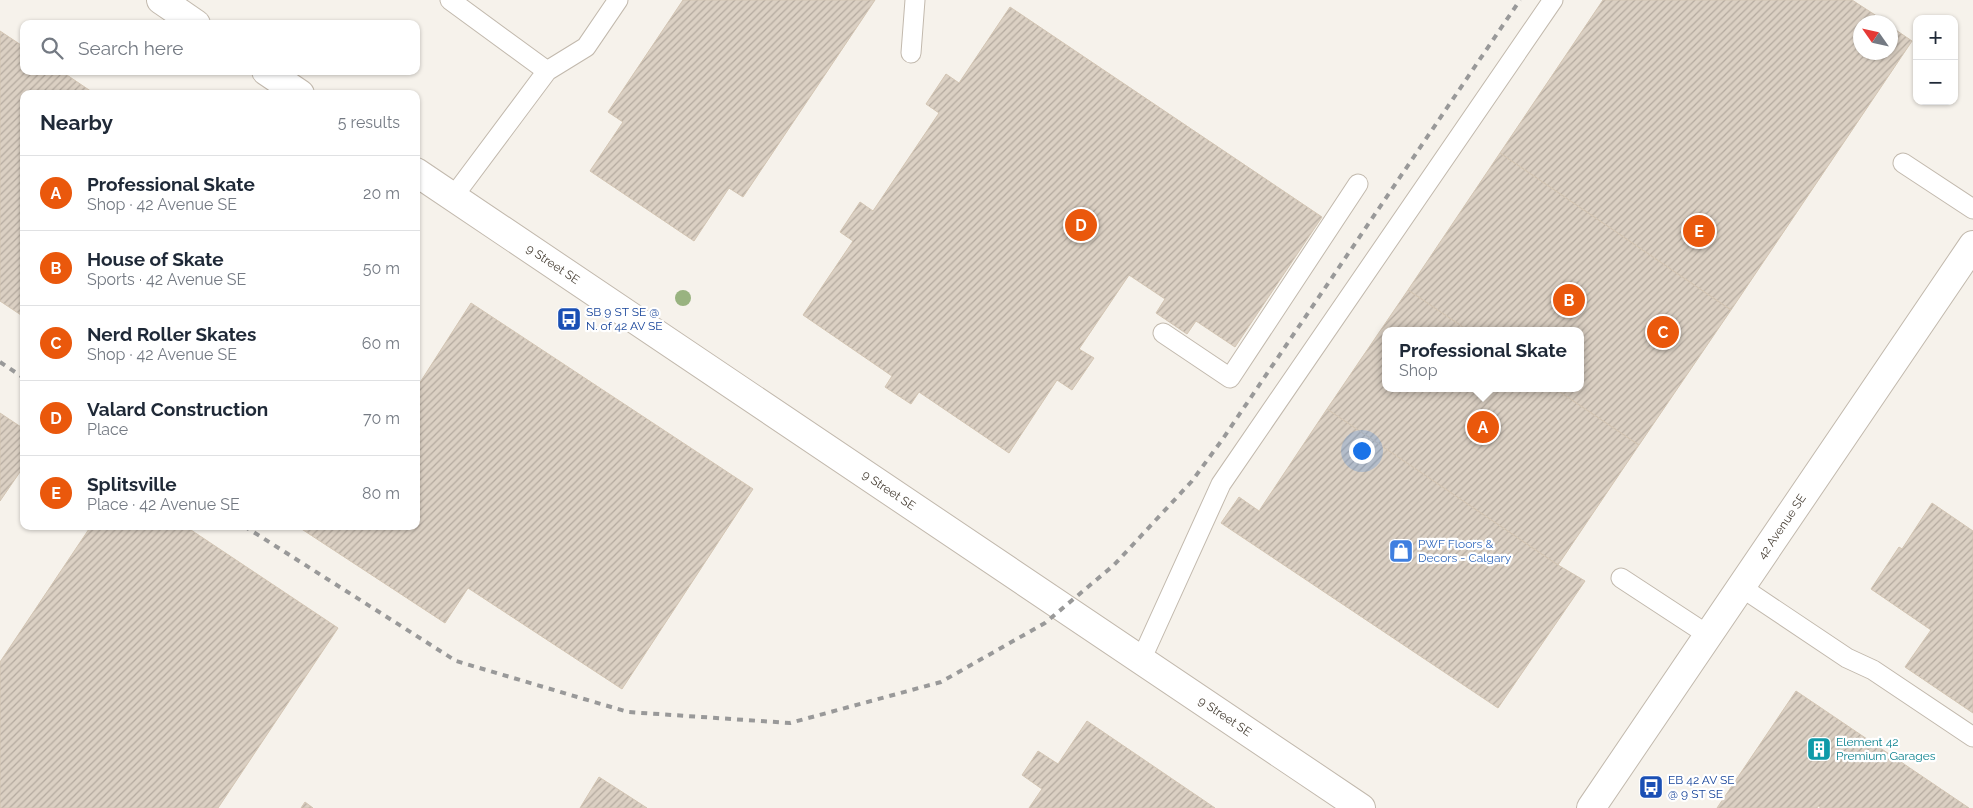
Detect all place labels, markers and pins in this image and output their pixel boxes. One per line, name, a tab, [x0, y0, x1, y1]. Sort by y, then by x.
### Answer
pin: D	[1065, 206, 1097, 244]
pin: E	[1683, 212, 1715, 250]
pin: B	[1553, 281, 1585, 319]
place label: SB 9 ST SE @ N. of 42 AV SE	[586, 305, 663, 333]
bus stop icon: SB 9 ST SE @ N. of 42 AV SE	[556, 306, 582, 332]
pin: C	[1647, 313, 1679, 351]
pin: A	[1467, 408, 1499, 446]
place label: PWF Floors & Decors - Calgary	[1418, 537, 1512, 565]
shop icon: PWF Floors & Decors - Calgary	[1388, 538, 1414, 564]
place label: Element 42 Premium Garages	[1836, 735, 1936, 763]
building icon: Element 42 Premium Garages	[1806, 736, 1832, 762]
place label: EB 42 AV SE @ 9 ST SE	[1668, 773, 1735, 801]
bus stop icon: EB 42 AV SE @ 9 ST SE	[1638, 774, 1664, 800]

